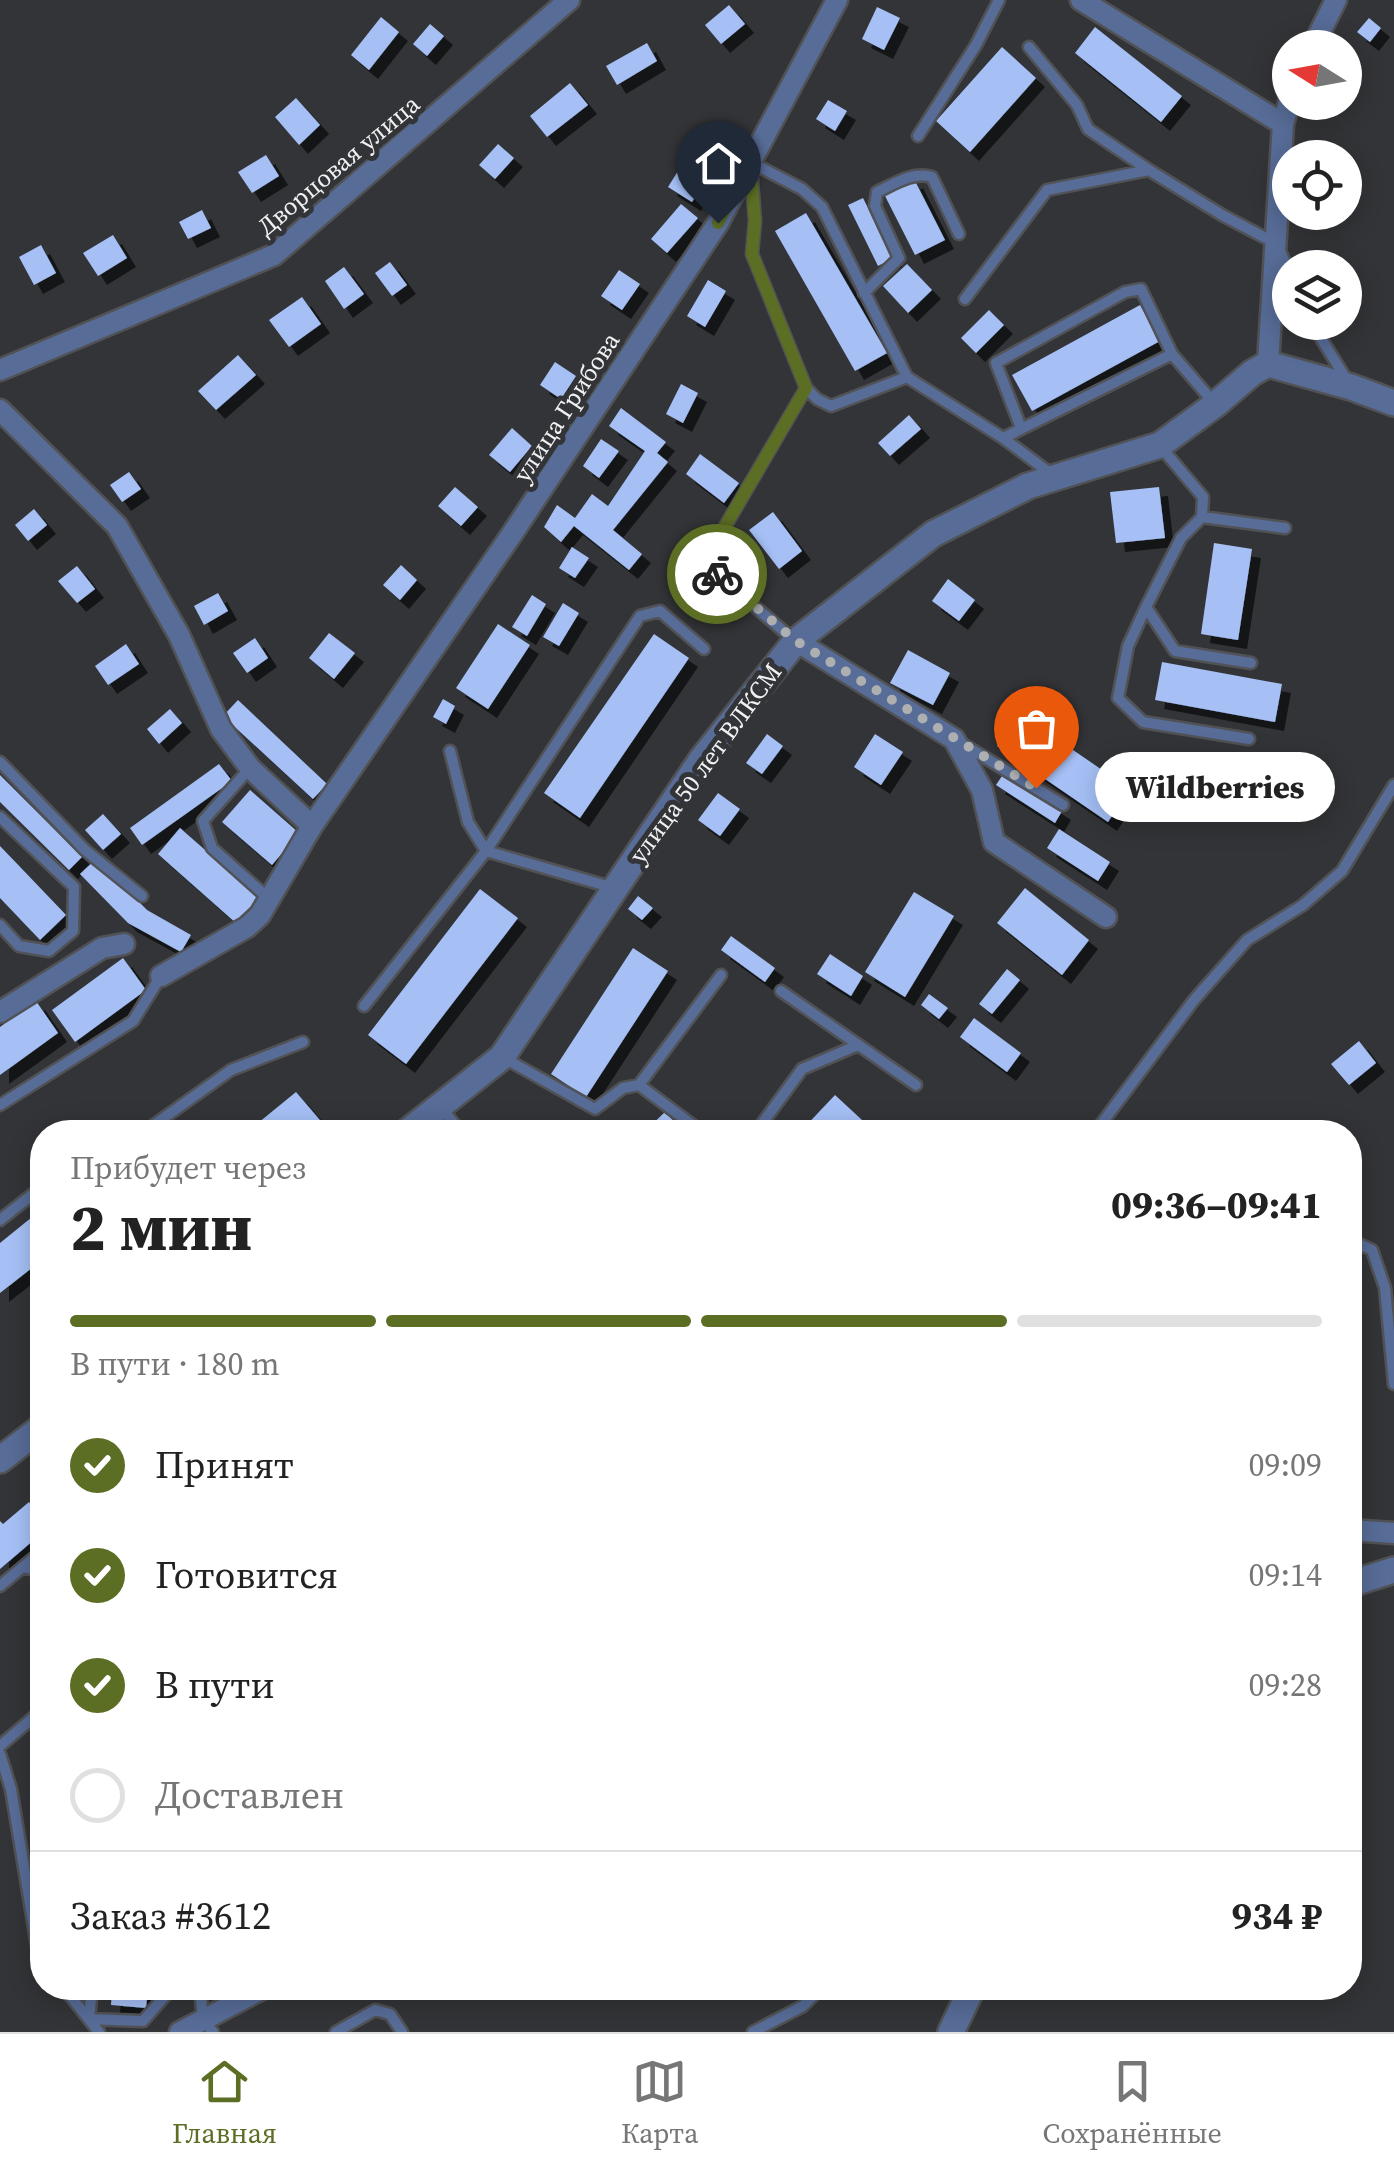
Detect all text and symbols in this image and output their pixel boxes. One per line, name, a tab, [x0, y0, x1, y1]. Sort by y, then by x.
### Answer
north arrow	[1272, 30, 1362, 120]
map controls	[1272, 30, 1362, 340]
street label: Дворцовая улица	[249, 87, 427, 243]
pin	[676, 121, 761, 224]
icon: home	[691, 136, 746, 191]
button: locate	[1272, 140, 1362, 230]
button: layers	[1272, 250, 1362, 340]
street label: улица Грибова	[505, 325, 627, 489]
courier	[667, 524, 767, 624]
icon: bike	[690, 547, 745, 602]
street label: улица 50 лет ВЛКСМ	[621, 656, 789, 870]
pin	[994, 686, 1079, 789]
icon: bag	[1009, 701, 1064, 756]
callout: Wildberries	[1096, 753, 1336, 823]
text: Wildberries	[1125, 765, 1305, 809]
text: Прибудет через	[70, 1146, 306, 1190]
text: 09:36–09:41	[1111, 1179, 1322, 1231]
text: 2 мин	[70, 1183, 252, 1272]
text: В пути · 180 m	[70, 1342, 280, 1386]
icon: check	[70, 1438, 125, 1493]
text: Принят	[155, 1439, 294, 1491]
text: 09:09	[1248, 1443, 1322, 1487]
icon: check	[70, 1548, 125, 1603]
text: Готовится	[155, 1549, 338, 1601]
text: 09:14	[1248, 1553, 1322, 1597]
icon: check	[70, 1658, 125, 1713]
text: В пути	[155, 1659, 275, 1711]
text: 09:28	[1248, 1663, 1322, 1707]
text: Доставлен	[155, 1769, 344, 1821]
text: Заказ #3612	[70, 1890, 271, 1942]
text: 934 ₽	[1231, 1890, 1322, 1942]
tab: Главная	[172, 2054, 277, 2152]
tab: Карта	[621, 2054, 698, 2152]
tab: Сохранённые	[1043, 2054, 1222, 2152]

